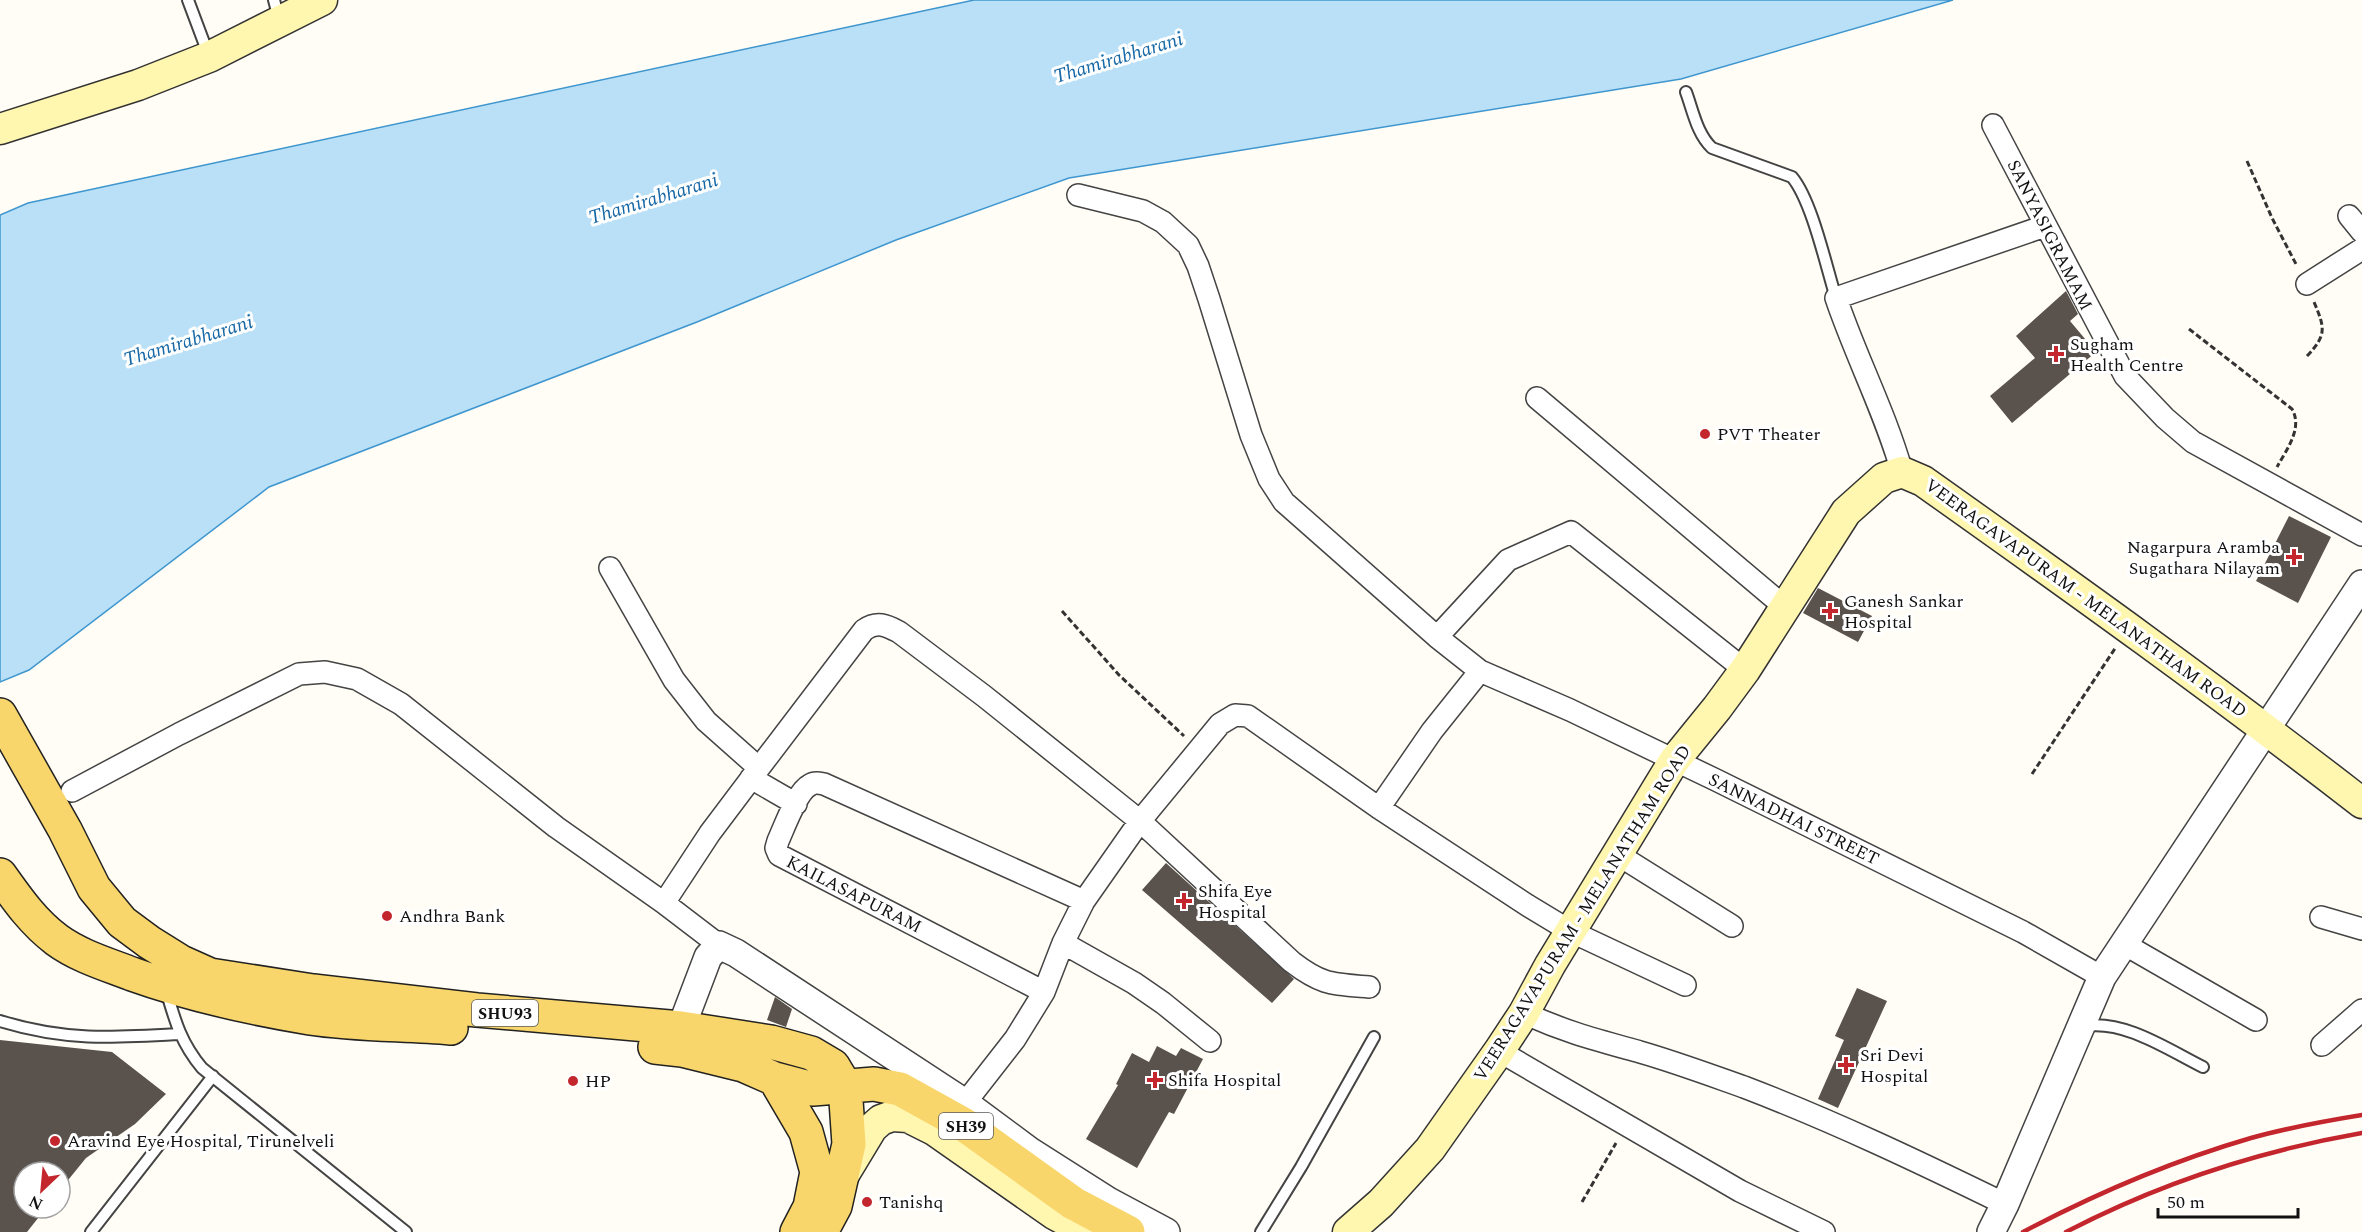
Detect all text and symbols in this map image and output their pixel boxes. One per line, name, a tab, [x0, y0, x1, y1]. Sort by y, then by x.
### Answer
water label: Thamirabharani	[1050, 24, 1187, 92]
street label: SANYASIGRAMAM	[2000, 155, 2099, 315]
water label: Thamirabharani	[585, 165, 722, 233]
water label: Thamirabharani	[120, 307, 257, 375]
place label: Sugham Health Centre	[2070, 331, 2183, 379]
marker: Sugham Health Centre	[2047, 345, 2065, 363]
place label: PVT Theater	[1717, 421, 1821, 448]
marker: PVT Theater	[1698, 427, 1712, 441]
street label: VEERAGAVAPURAM - MELANATHAM ROAD	[1919, 472, 2252, 725]
place label: Nagarpura Aramba Sugathara Nilayam	[2127, 534, 2280, 582]
marker: Nagarpura Aramba Sugathara Nilayam	[2285, 548, 2303, 566]
place label: Ganesh Sankar Hospital	[1844, 588, 1963, 636]
marker: Ganesh Sankar Hospital	[1821, 602, 1839, 620]
street label: VEERAGAVAPURAM - MELANATHAM ROAD	[1467, 740, 1698, 1087]
street label: SANNADHAI STREET	[1704, 766, 1884, 873]
street label: KAILASAPURAM	[781, 849, 926, 940]
place label: Shifa Eye Hospital	[1198, 878, 1272, 926]
marker: Shifa Eye Hospital	[1175, 892, 1193, 910]
place label: Andhra Bank	[399, 903, 505, 930]
marker: Andhra Bank	[380, 909, 394, 923]
road number: SHU93	[472, 1000, 538, 1026]
place label: Sri Devi Hospital	[1860, 1042, 1928, 1090]
marker: Sri Devi Hospital	[1837, 1056, 1855, 1074]
place label: Shifa Hospital	[1168, 1067, 1281, 1094]
place label: HP	[585, 1068, 611, 1095]
marker: Shifa Hospital	[1146, 1071, 1164, 1089]
marker: HP	[566, 1074, 580, 1088]
road number: SH39	[939, 1113, 993, 1139]
place label: Aravind Eye Hospital, Tirunelveli	[67, 1128, 335, 1155]
marker: Aravind Eye Hospital, Tirunelveli	[48, 1134, 62, 1148]
north arrow	[12, 1160, 72, 1220]
scale bar	[2158, 1181, 2298, 1219]
text: N	[25, 1189, 47, 1216]
place label: Tanishq	[879, 1189, 944, 1216]
text: 50 m	[2167, 1189, 2205, 1216]
marker: Tanishq	[860, 1195, 874, 1209]

